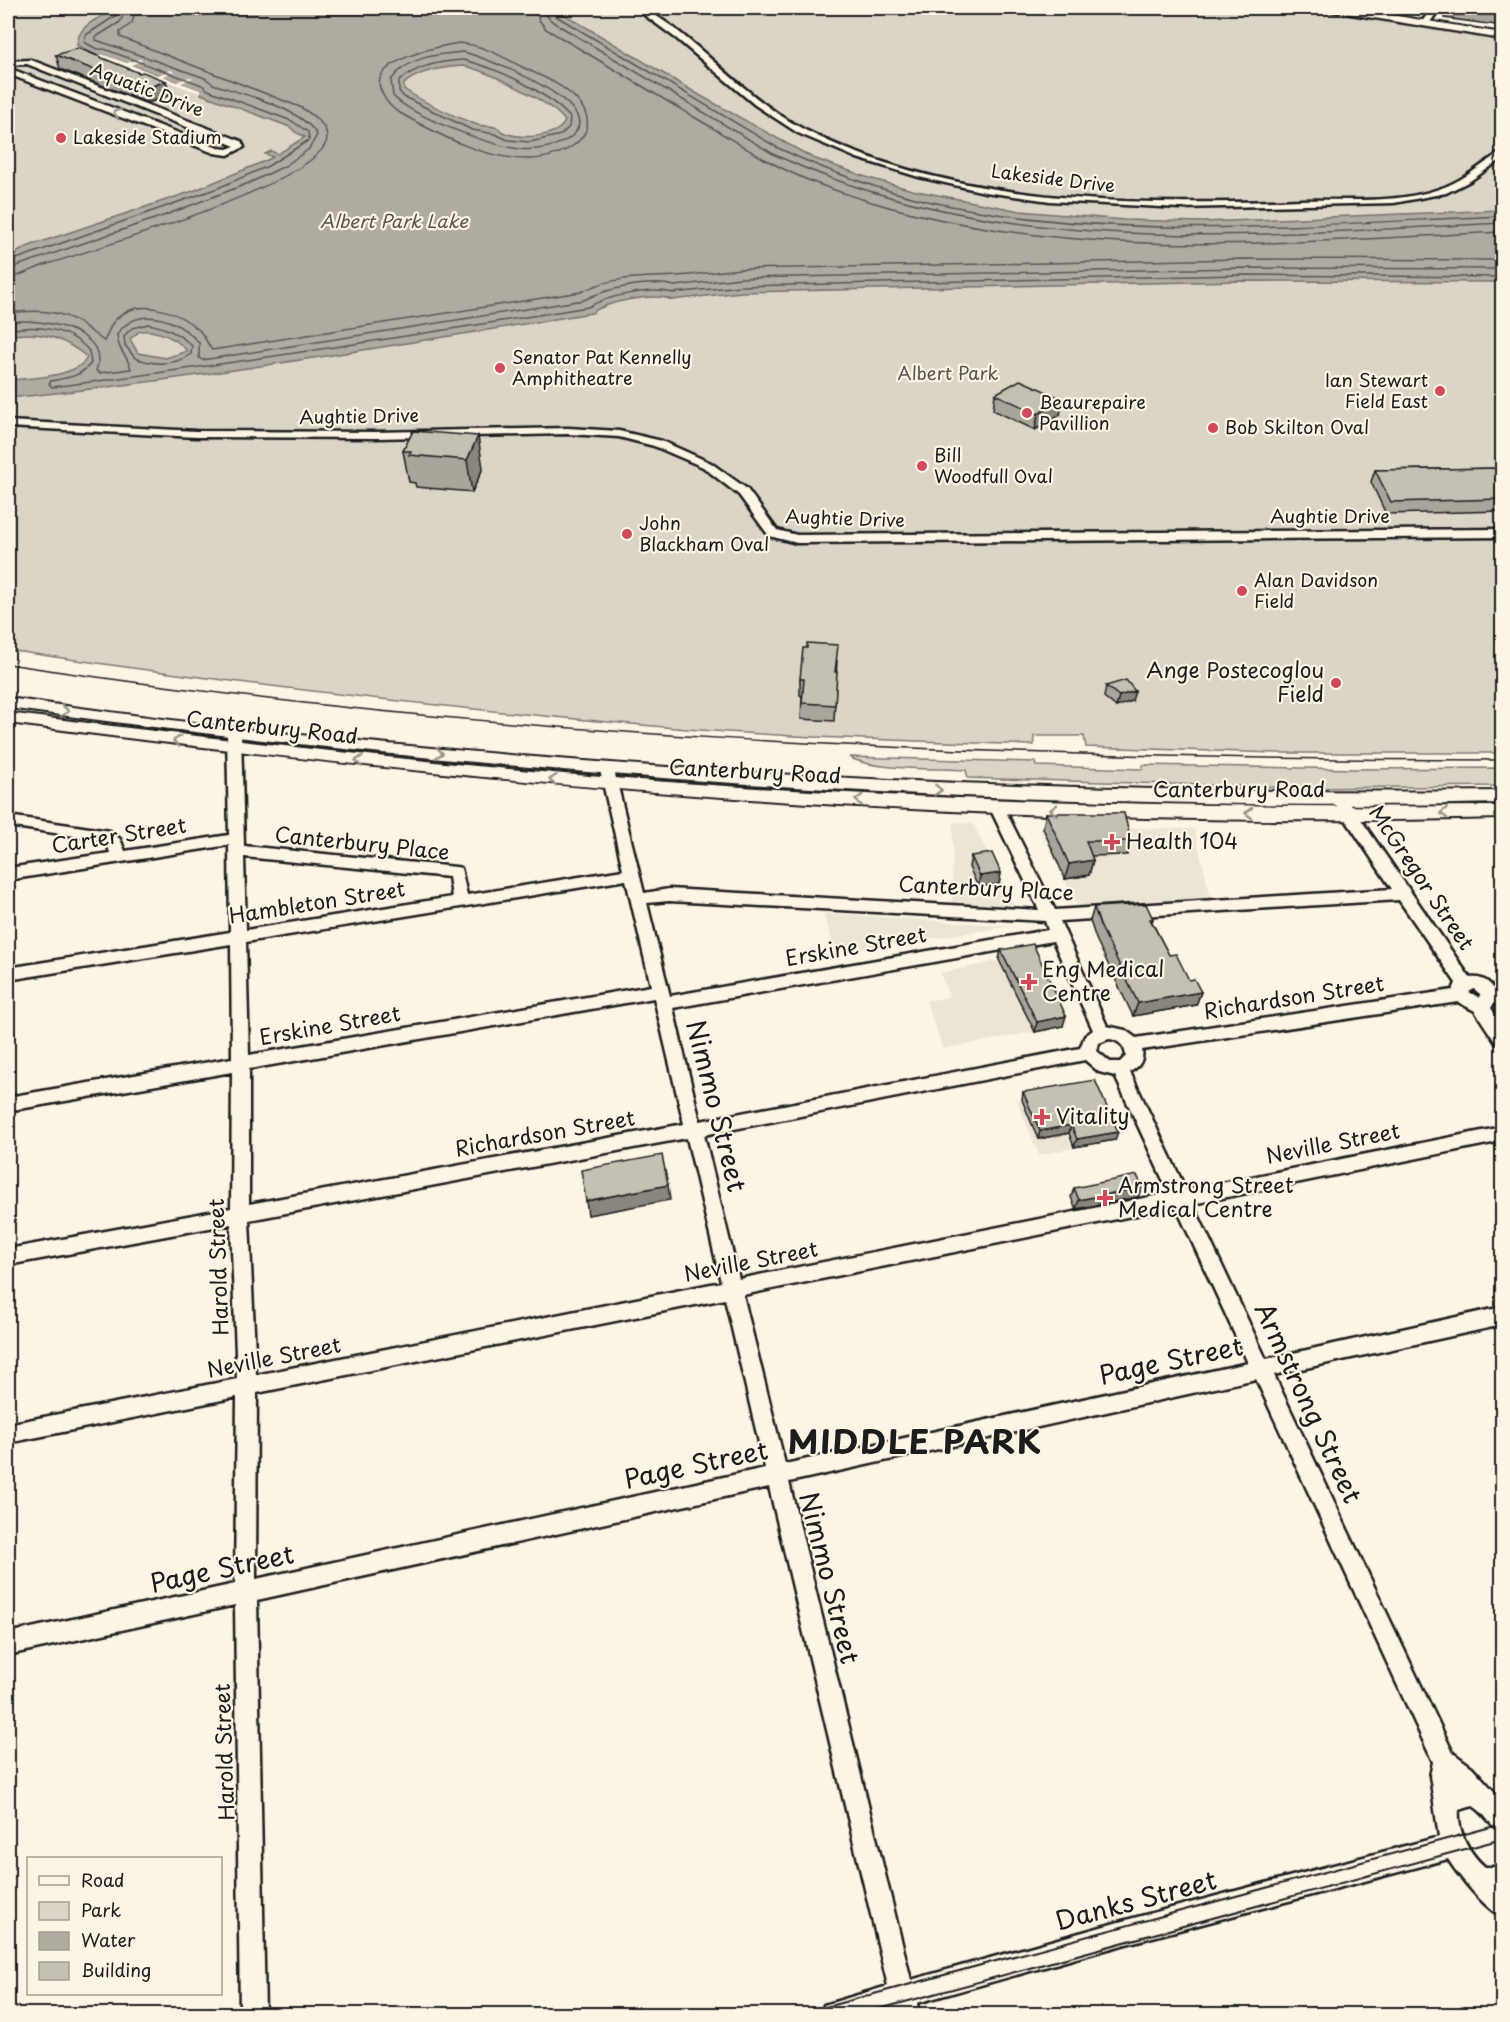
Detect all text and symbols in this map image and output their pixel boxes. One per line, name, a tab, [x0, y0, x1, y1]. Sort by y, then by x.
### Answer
street label: Aquatic Drive	[87, 55, 208, 123]
one-way arrow	[112, 108, 123, 120]
place label: Lakeside Stadium	[73, 123, 222, 150]
marker: Lakeside Stadium	[54, 131, 68, 145]
street label: Lakeside Drive	[990, 157, 1117, 199]
water label: Albert Park Lake	[320, 207, 469, 234]
place label: Senator Pat Kennelly Amphitheatre	[512, 343, 692, 391]
park label: Albert Park	[898, 359, 998, 386]
marker: Senator Pat Kennelly Amphitheatre	[493, 361, 507, 375]
place label: Ian Stewart Field East	[1325, 366, 1428, 414]
marker: Ian Stewart Field East	[1433, 384, 1447, 398]
place label: Beaurepaire Pavillion	[1039, 388, 1146, 436]
street label: Aughtie Drive	[299, 401, 419, 430]
marker: Beaurepaire Pavillion	[1020, 406, 1034, 420]
place label: Bob Skilton Oval	[1225, 413, 1369, 440]
marker: Bob Skilton Oval	[1206, 421, 1220, 435]
place label: Bill Woodfull Oval	[934, 441, 1053, 489]
marker: Bill Woodfull Oval	[915, 459, 929, 473]
street label: Aughtie Drive	[785, 502, 905, 533]
street label: Aughtie Drive	[1270, 502, 1390, 529]
place label: John Blackham Oval	[639, 509, 769, 557]
marker: John Blackham Oval	[620, 527, 634, 541]
place label: Alan Davidson Field	[1254, 566, 1378, 614]
marker: Alan Davidson Field	[1235, 584, 1249, 598]
place label: Ange Postecoglou Field	[1146, 653, 1324, 709]
marker: Ange Postecoglou Field	[1329, 676, 1343, 690]
street label: Canterbury Road	[185, 701, 360, 751]
one-way arrow	[61, 704, 70, 716]
one-way arrow	[172, 735, 181, 747]
one-way arrow	[434, 746, 443, 759]
street label: Canterbury Road	[668, 750, 842, 790]
one-way arrow	[354, 755, 363, 768]
street label: Canterbury Road	[1153, 772, 1325, 804]
one-way arrow	[548, 773, 557, 786]
one-way arrow	[934, 783, 943, 796]
one-way arrow	[855, 794, 864, 807]
street label: McGregor Street	[1362, 798, 1483, 956]
one-way arrow	[1050, 804, 1059, 816]
one-way arrow	[1245, 807, 1254, 819]
one-way arrow	[1440, 807, 1449, 819]
street label: Carter Street	[49, 808, 188, 860]
street label: Canterbury Place	[273, 817, 451, 867]
place label: Health 104	[1126, 824, 1238, 856]
marker: Health 104	[1103, 833, 1121, 851]
street label: Canterbury Place	[898, 866, 1075, 908]
street label: Hambleton Street	[226, 871, 407, 931]
street label: Erskine Street	[783, 917, 929, 973]
place label: Eng Medical Centre	[1042, 952, 1164, 1008]
street label: Richardson Street	[1201, 966, 1386, 1026]
marker: Eng Medical Centre	[1020, 973, 1038, 991]
street label: Erskine Street	[257, 996, 403, 1052]
street label: Nimmo Street	[677, 1016, 758, 1196]
place label: Vitality	[1056, 1099, 1129, 1131]
street label: Richardson Street	[452, 1100, 637, 1164]
marker: Vitality	[1033, 1108, 1051, 1126]
street label: Neville Street	[1263, 1113, 1402, 1171]
place label: Armstrong Street Medical Centre	[1118, 1168, 1294, 1224]
marker: Armstrong Street Medical Centre	[1096, 1189, 1114, 1207]
street label: Harold Street	[199, 1198, 235, 1336]
street label: Neville Street	[681, 1231, 820, 1289]
street label: Armstrong Street	[1246, 1296, 1373, 1509]
street label: Page Street	[1095, 1325, 1246, 1394]
street label: Neville Street	[204, 1327, 343, 1385]
district label: MIDDLE PARK	[788, 1415, 1042, 1465]
street label: Page Street	[620, 1429, 771, 1498]
street label: Nimmo Street	[790, 1488, 871, 1668]
street label: Page Street	[146, 1533, 297, 1602]
street label: Harold Street	[205, 1683, 241, 1821]
legend	[27, 1857, 222, 1995]
street label: Danks Street	[1051, 1859, 1221, 1940]
text: Road	[81, 1866, 125, 1893]
text: Park	[81, 1896, 121, 1923]
text: Water	[81, 1926, 136, 1953]
text: Building	[81, 1956, 151, 1983]

